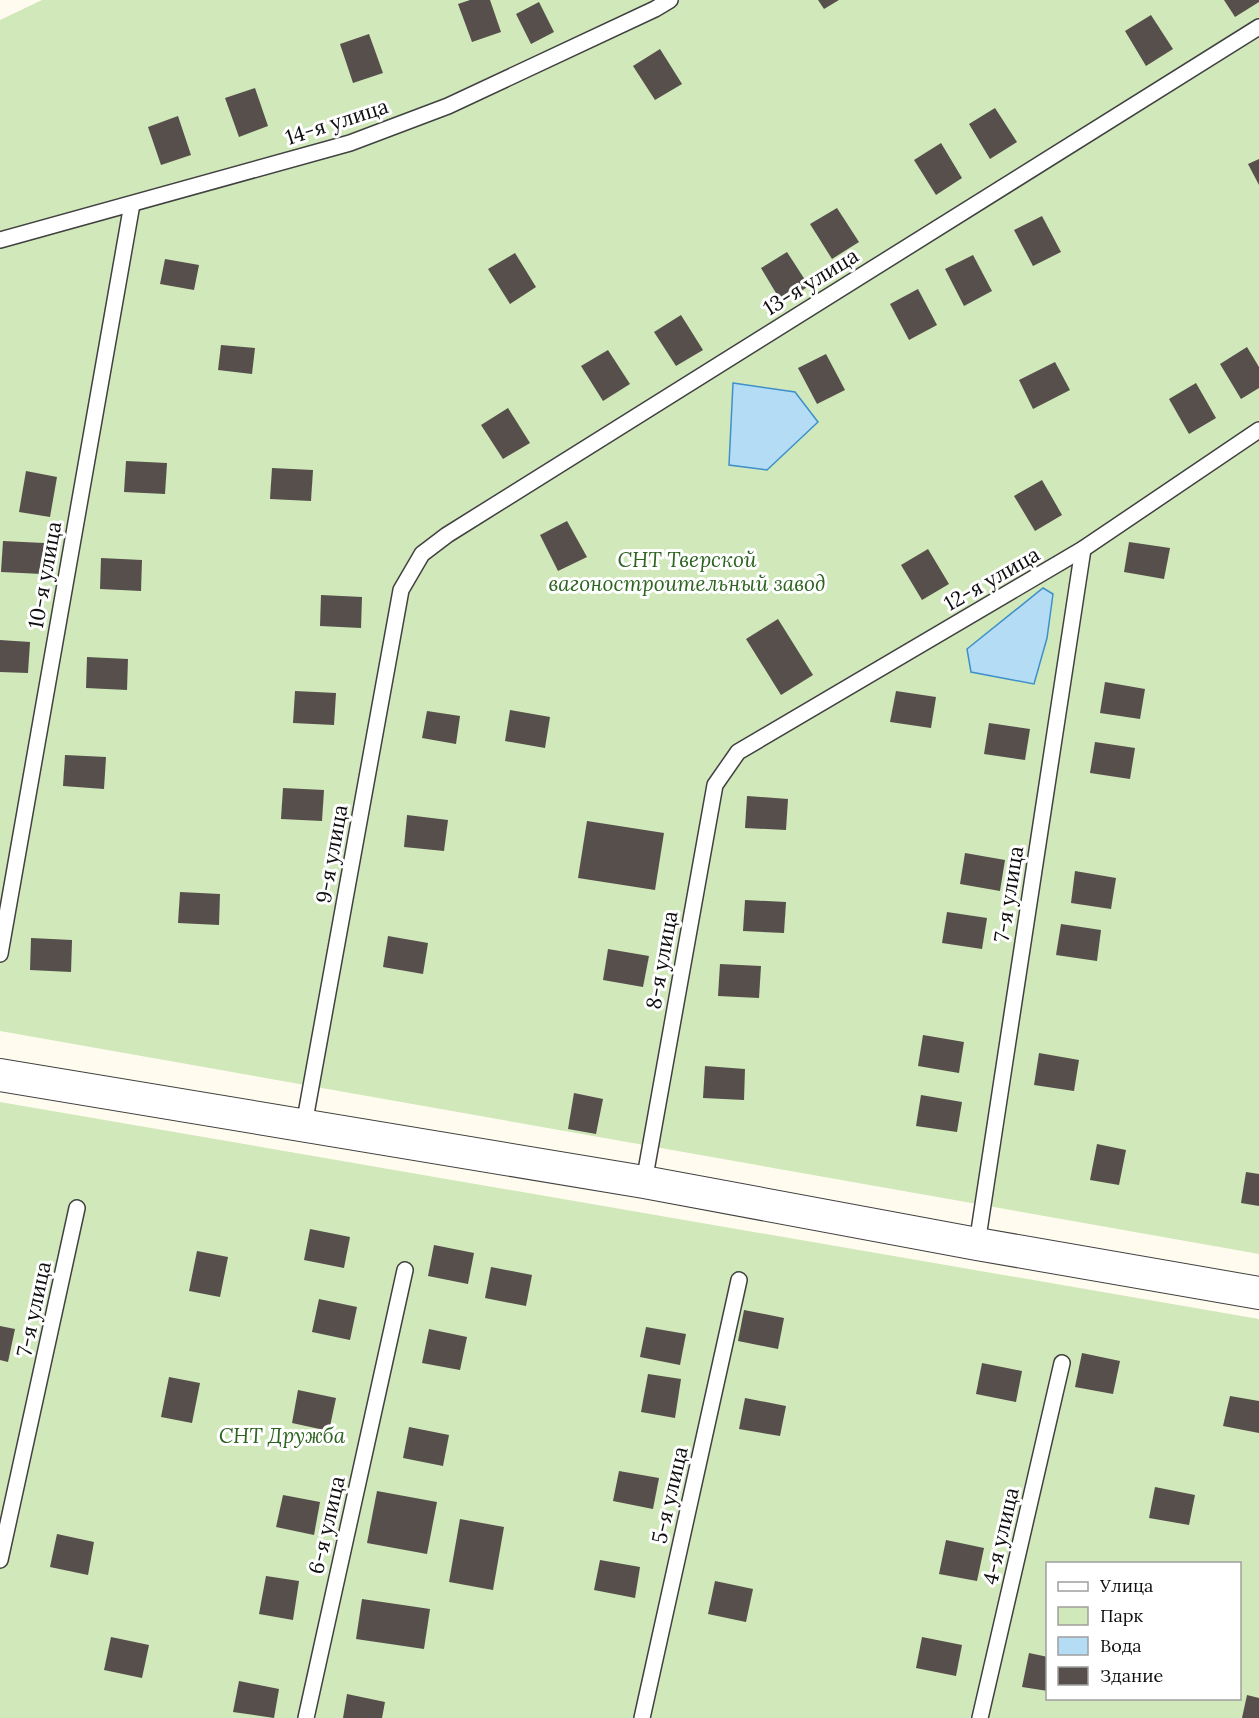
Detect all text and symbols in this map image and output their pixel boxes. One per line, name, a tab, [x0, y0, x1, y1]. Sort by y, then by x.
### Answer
street label: 14-я улица	[282, 92, 392, 151]
street label: 13-я улица	[758, 242, 863, 321]
street label: 10-я улица	[22, 519, 67, 631]
street label: 12-я улица	[939, 540, 1045, 617]
park label: СНТ Тверской вагоностроительный завод	[549, 546, 825, 597]
street label: 9-я улица	[310, 802, 353, 905]
street label: 7-я улица	[988, 844, 1029, 944]
street label: 8-я улица	[640, 908, 683, 1011]
street label: 7-я улица	[10, 1259, 57, 1359]
park label: СНТ Дружба	[219, 1422, 346, 1449]
street label: 5-я улица	[645, 1443, 694, 1546]
street label: 6-я улица	[302, 1473, 351, 1577]
street label: 4-я улица	[976, 1484, 1025, 1587]
legend	[1046, 1562, 1241, 1700]
text: Улица	[1099, 1574, 1153, 1597]
text: Парк	[1100, 1604, 1144, 1627]
text: Вода	[1100, 1634, 1142, 1657]
text: Здание	[1100, 1664, 1163, 1687]

